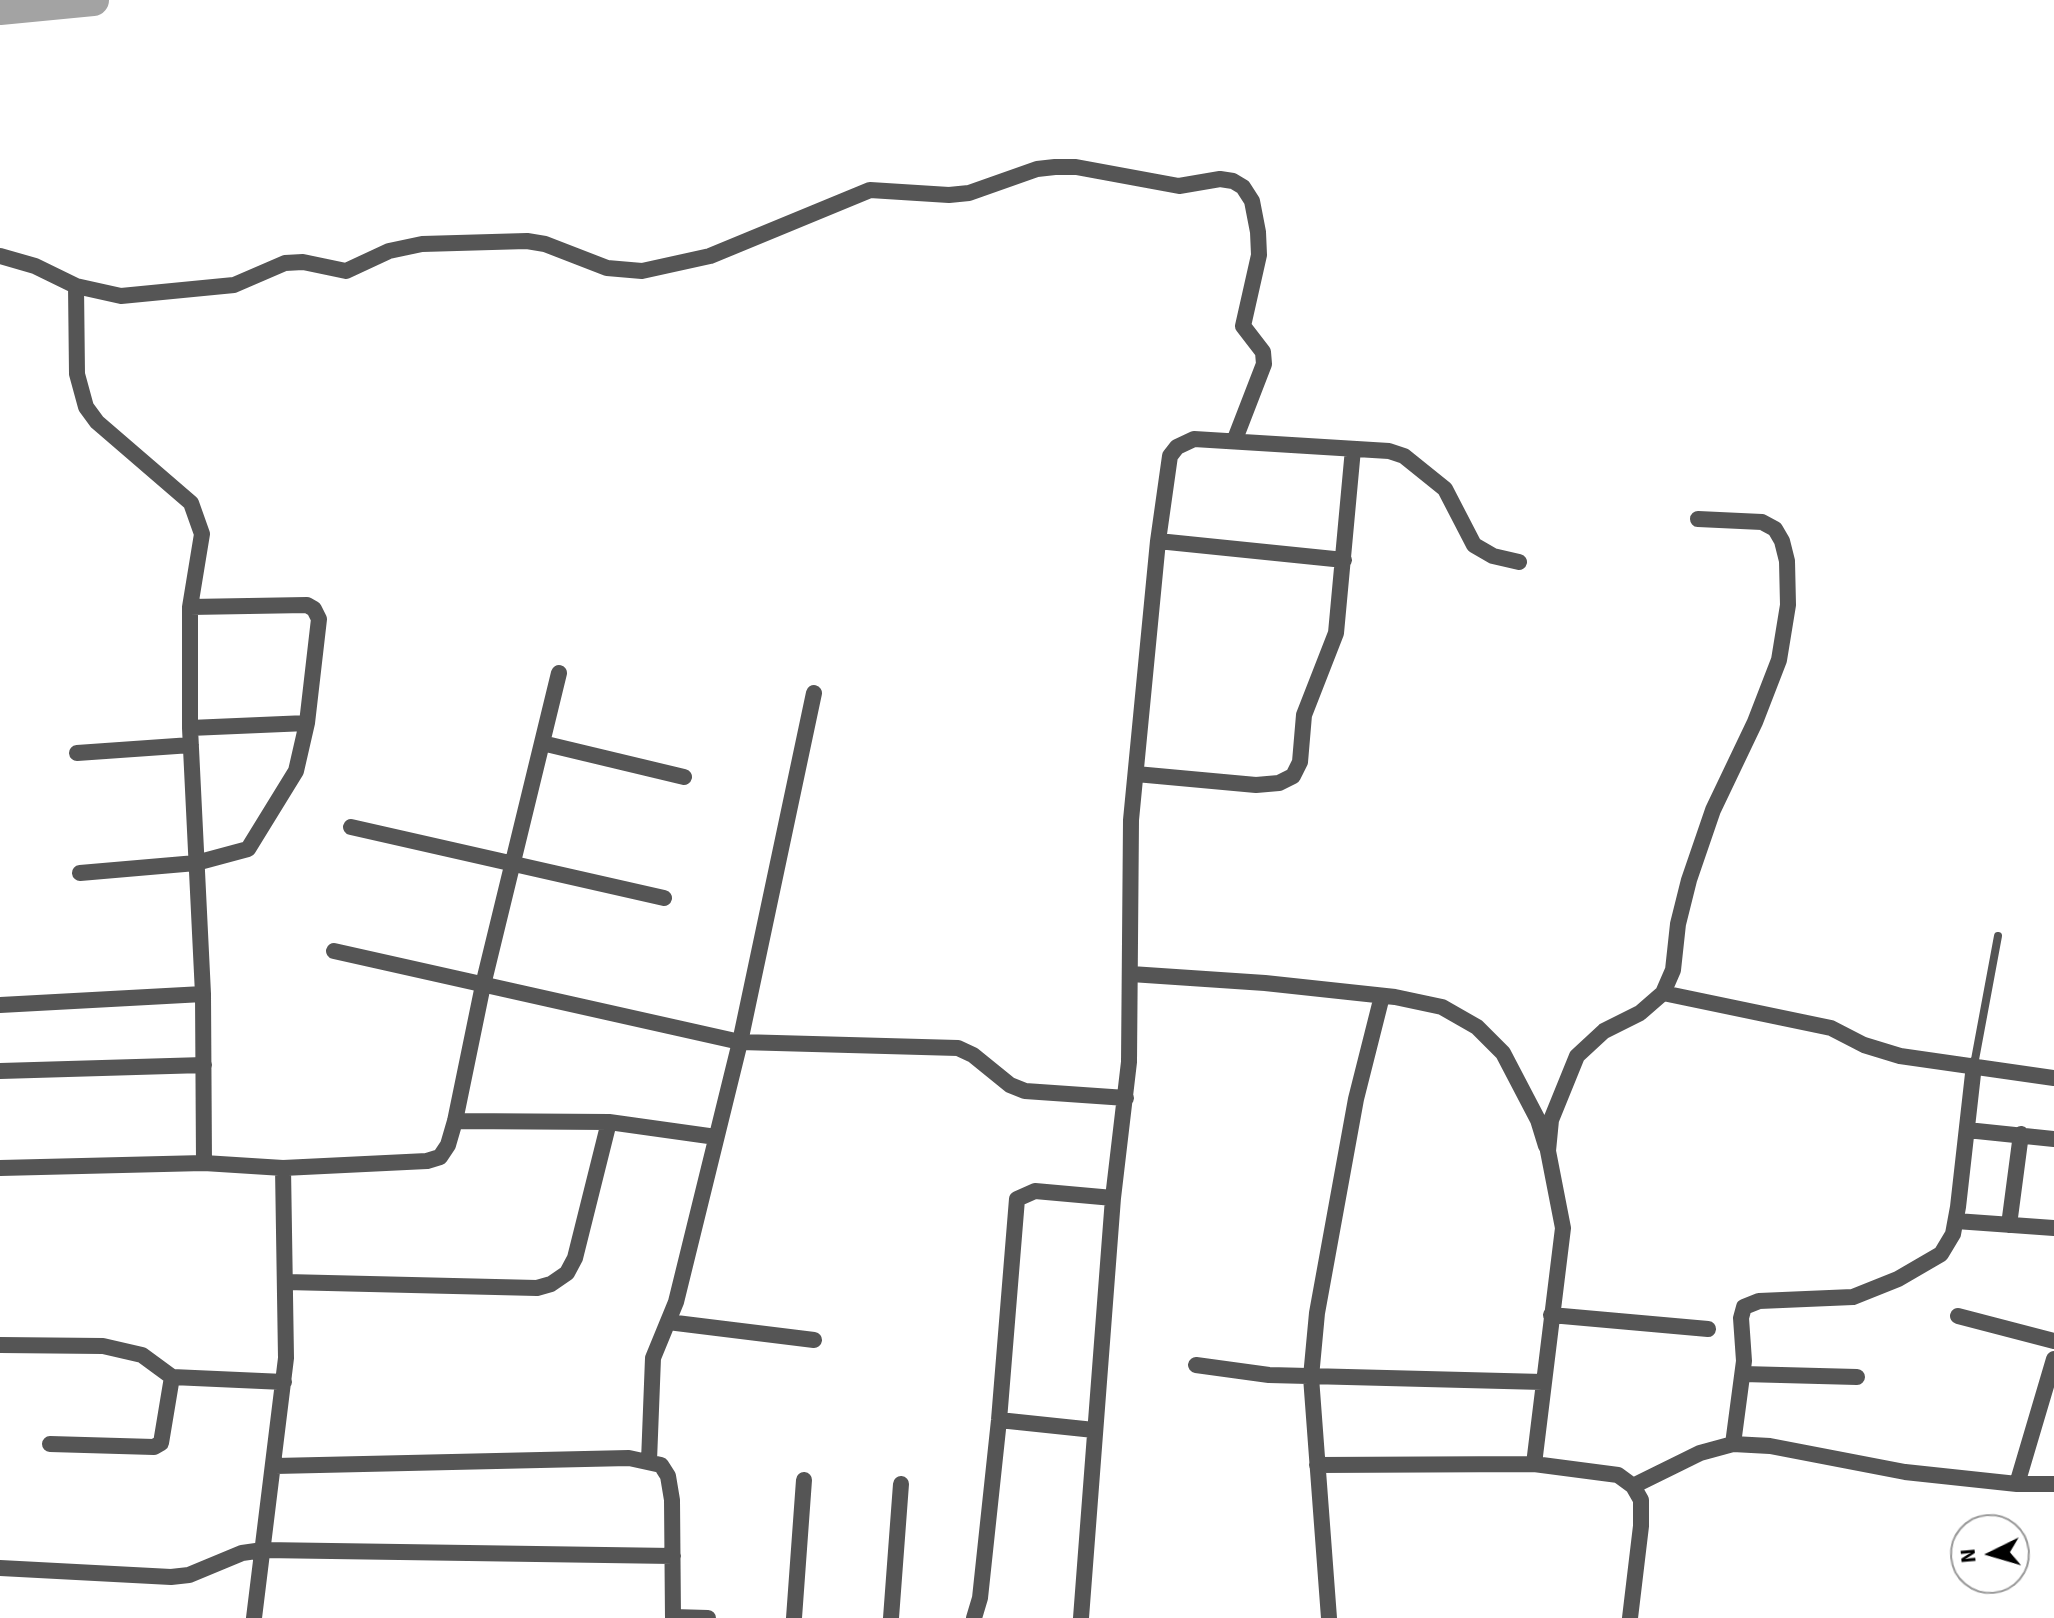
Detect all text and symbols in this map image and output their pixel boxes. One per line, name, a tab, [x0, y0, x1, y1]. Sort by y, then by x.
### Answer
north arrow	[1950, 1514, 2030, 1594]
text: N	[1952, 1547, 1985, 1565]

